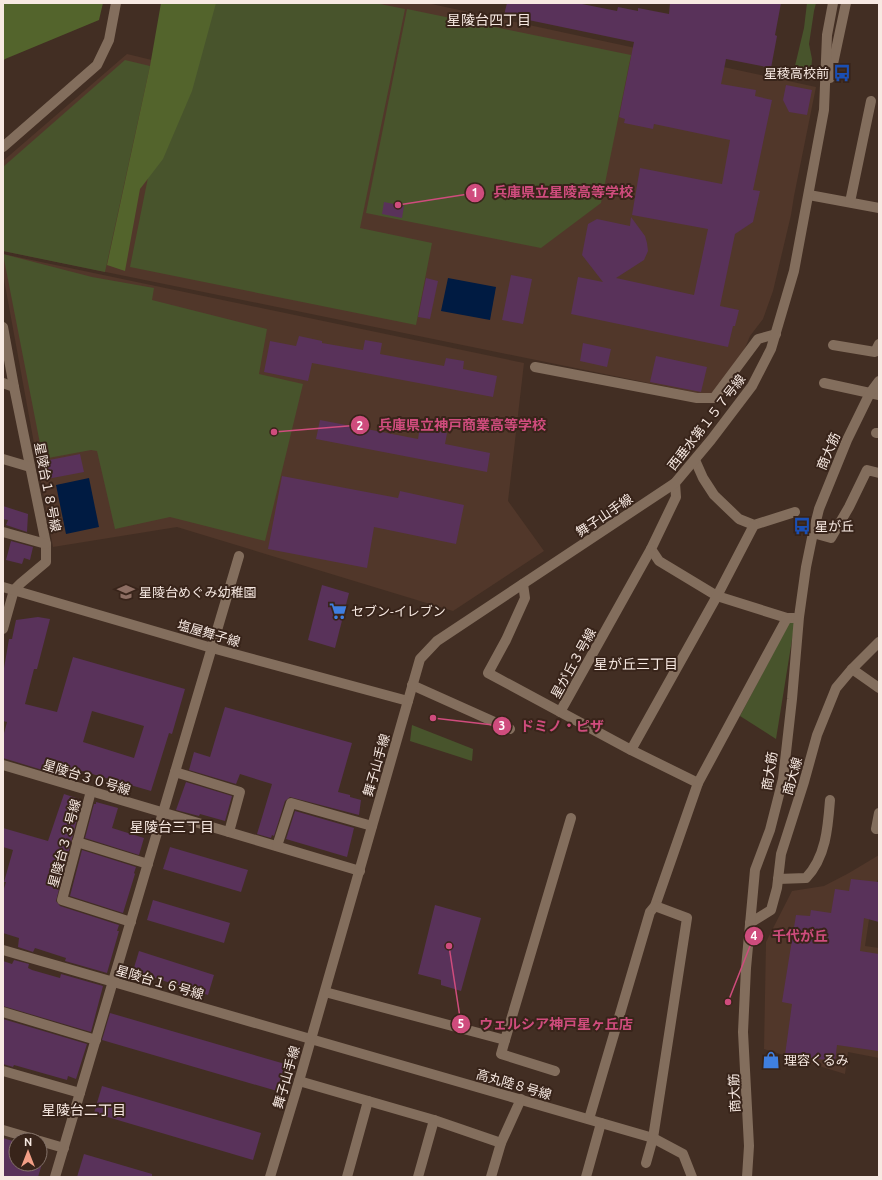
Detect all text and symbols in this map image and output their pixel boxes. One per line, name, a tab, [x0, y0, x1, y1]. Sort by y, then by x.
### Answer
district label: 星陵台四丁目	[447, 12, 531, 28]
bus stop icon: 星稜高校前	[832, 63, 852, 83]
place label: 星稜高校前	[764, 66, 829, 80]
callout: 兵庫県立星陵高等学校	[465, 180, 641, 206]
text: 兵庫県立星陵高等学校	[493, 184, 633, 200]
text: 1	[472, 186, 478, 199]
street label: 西垂水第１５７号線	[664, 372, 748, 472]
callout: 兵庫県立神戸商業高等学校	[350, 412, 554, 438]
text: 兵庫県立神戸商業高等学校	[378, 417, 546, 433]
text: 2	[357, 419, 364, 432]
street label: 商大筋	[814, 430, 842, 472]
street label: 星陵台１８号線	[32, 441, 64, 533]
street label: 舞子山手線	[573, 491, 635, 539]
bus stop icon: 星が丘	[792, 516, 812, 536]
place label: 星が丘	[815, 519, 854, 533]
school or university icon: 星陵台めぐみ幼稚園	[116, 582, 136, 602]
place label: 星陵台めぐみ幼稚園	[139, 585, 256, 599]
supermarket icon: セブン-イレブン	[328, 601, 348, 621]
place label: セブン-イレブン	[351, 604, 446, 618]
street label: 塩屋舞子線	[176, 617, 242, 649]
street label: 星が丘３号線	[548, 625, 598, 701]
district label: 星が丘三丁目	[594, 656, 678, 672]
callout: ドミノ・ピザ	[492, 713, 612, 739]
text: ドミノ・ピザ	[520, 718, 604, 734]
text: 3	[499, 719, 505, 732]
street label: 舞子山手線	[360, 732, 392, 798]
street label: 商大筋	[759, 751, 779, 791]
street label: 商大線	[780, 755, 804, 797]
street label: 星陵台３０号線	[41, 757, 133, 797]
street label: 星陵台３３号線	[45, 797, 83, 889]
district label: 星陵台三丁目	[130, 819, 214, 835]
callout: 千代が丘	[744, 923, 836, 949]
text: 千代が丘	[772, 928, 828, 944]
text: 4	[751, 929, 758, 942]
street label: 星陵台１６号線	[114, 963, 206, 1001]
callout: ウェルシア神戸星ヶ丘店	[451, 1011, 641, 1037]
text: ウェルシア神戸星ヶ丘店	[479, 1016, 633, 1032]
text: 5	[458, 1017, 465, 1030]
street label: 舞子山手線	[270, 1044, 302, 1110]
shop icon: 理容くるみ	[761, 1050, 781, 1070]
place label: 理容くるみ	[784, 1053, 849, 1067]
street label: 高丸陸８号線	[475, 1067, 553, 1101]
street label: 商大筋	[726, 1073, 742, 1113]
district label: 星陵台二丁目	[42, 1102, 126, 1118]
north arrow	[8, 1132, 48, 1172]
text: N	[24, 1136, 32, 1148]

